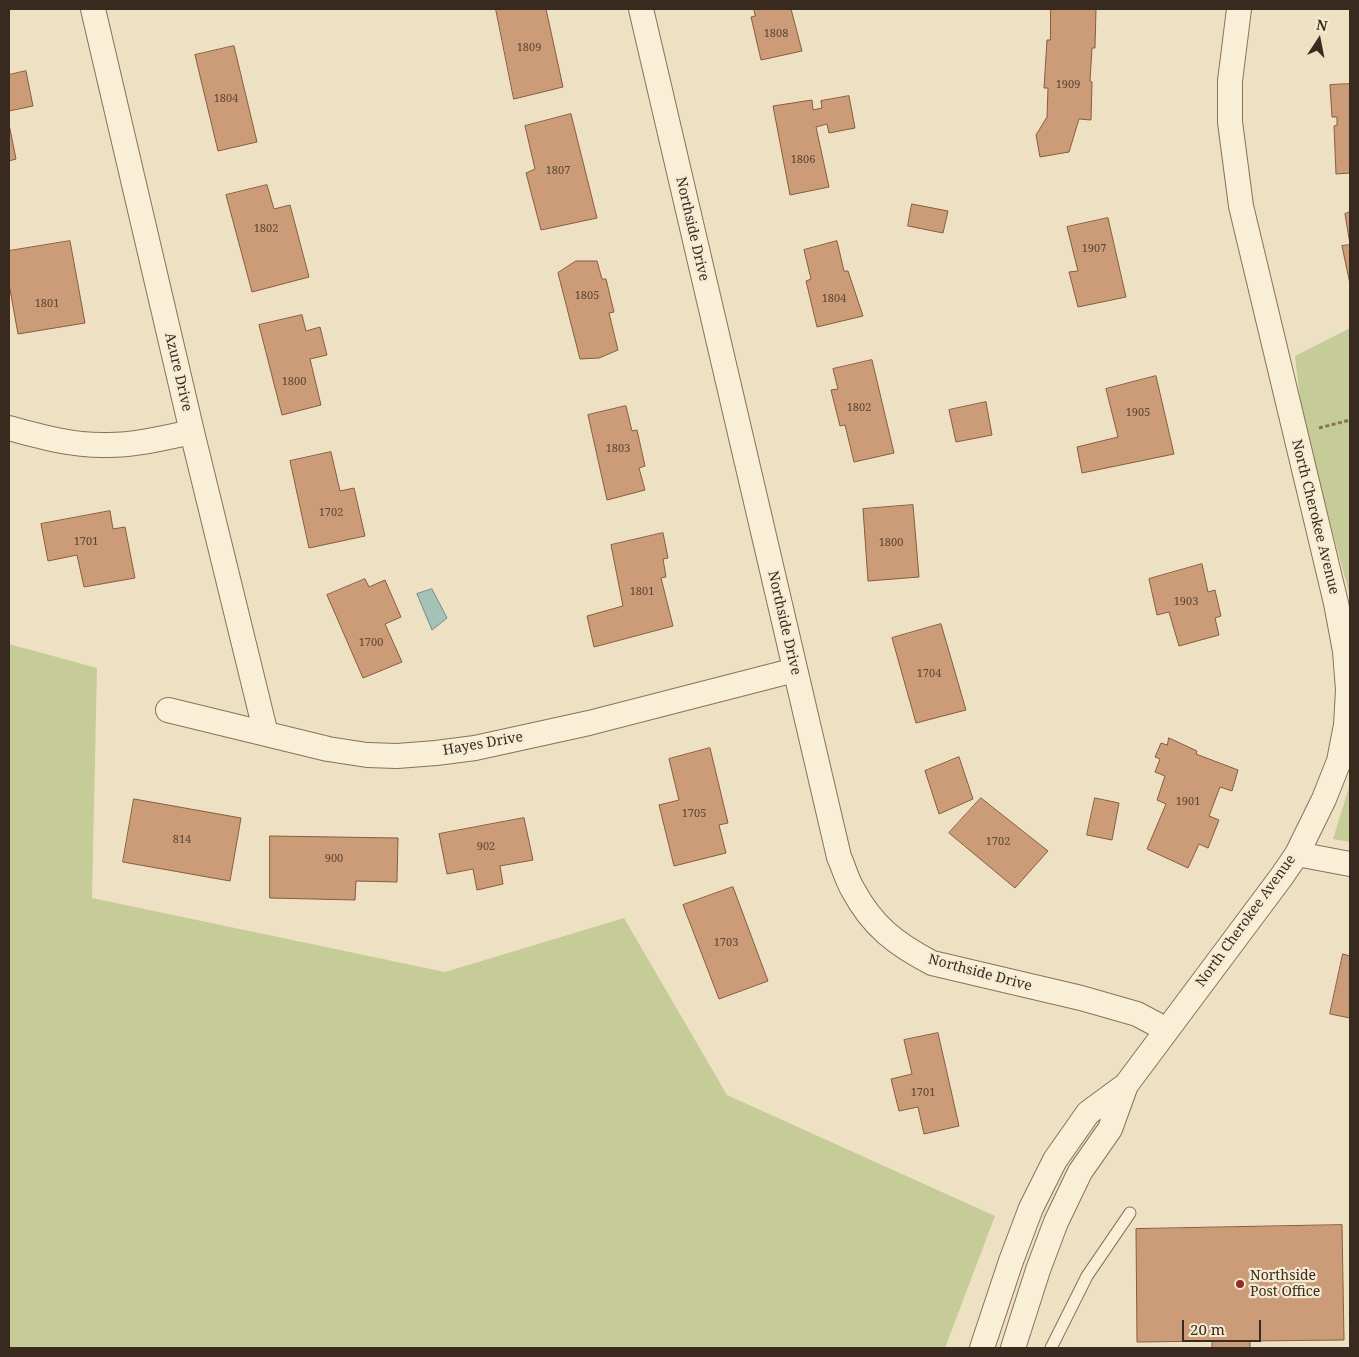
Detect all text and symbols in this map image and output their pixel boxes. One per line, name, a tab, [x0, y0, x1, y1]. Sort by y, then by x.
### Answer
text: N	[1315, 14, 1329, 35]
north arrow	[1294, 15, 1344, 65]
house number: 1808	[764, 27, 788, 41]
house number: 1809	[517, 41, 541, 55]
house number: 1909	[1056, 78, 1080, 92]
house number: 1804	[214, 92, 238, 106]
house number: 1806	[791, 153, 815, 167]
house number: 1807	[546, 164, 570, 178]
street label: Northside Drive	[672, 175, 712, 283]
house number: 1802	[254, 222, 278, 236]
house number: 1907	[1082, 242, 1106, 256]
house number: 1805	[575, 289, 599, 303]
house number: 1804	[822, 292, 846, 306]
house number: 1801	[35, 297, 59, 311]
street label: Azure Drive	[161, 331, 195, 413]
house number: 1800	[282, 375, 306, 389]
house number: 1802	[847, 401, 871, 415]
house number: 1905	[1126, 406, 1150, 420]
street label: North Cherokee Avenue	[1288, 438, 1342, 596]
house number: 1803	[606, 442, 630, 456]
house number: 1702	[319, 506, 343, 520]
house number: 1701	[74, 535, 98, 549]
house number: 1800	[879, 536, 903, 550]
street label: Northside Drive	[764, 569, 804, 677]
house number: 1801	[630, 585, 654, 599]
house number: 1903	[1174, 595, 1198, 609]
house number: 1700	[359, 636, 383, 650]
house number: 1704	[917, 667, 941, 681]
street label: Hayes Drive	[442, 729, 524, 759]
house number: 1901	[1176, 795, 1200, 809]
house number: 1705	[682, 807, 706, 821]
house number: 814	[173, 833, 191, 847]
house number: 1702	[986, 835, 1010, 849]
house number: 902	[477, 840, 495, 854]
house number: 900	[325, 852, 343, 866]
street label: North Cherokee Avenue	[1192, 852, 1300, 990]
house number: 1703	[714, 936, 738, 950]
street label: Northside Drive	[926, 951, 1034, 995]
house number: 1701	[911, 1086, 935, 1100]
place label: Northside Post Office	[1250, 1268, 1320, 1300]
marker: Northside Post Office	[1234, 1278, 1246, 1290]
scale bar	[1184, 1310, 1263, 1342]
text: 20 m	[1190, 1319, 1225, 1339]

